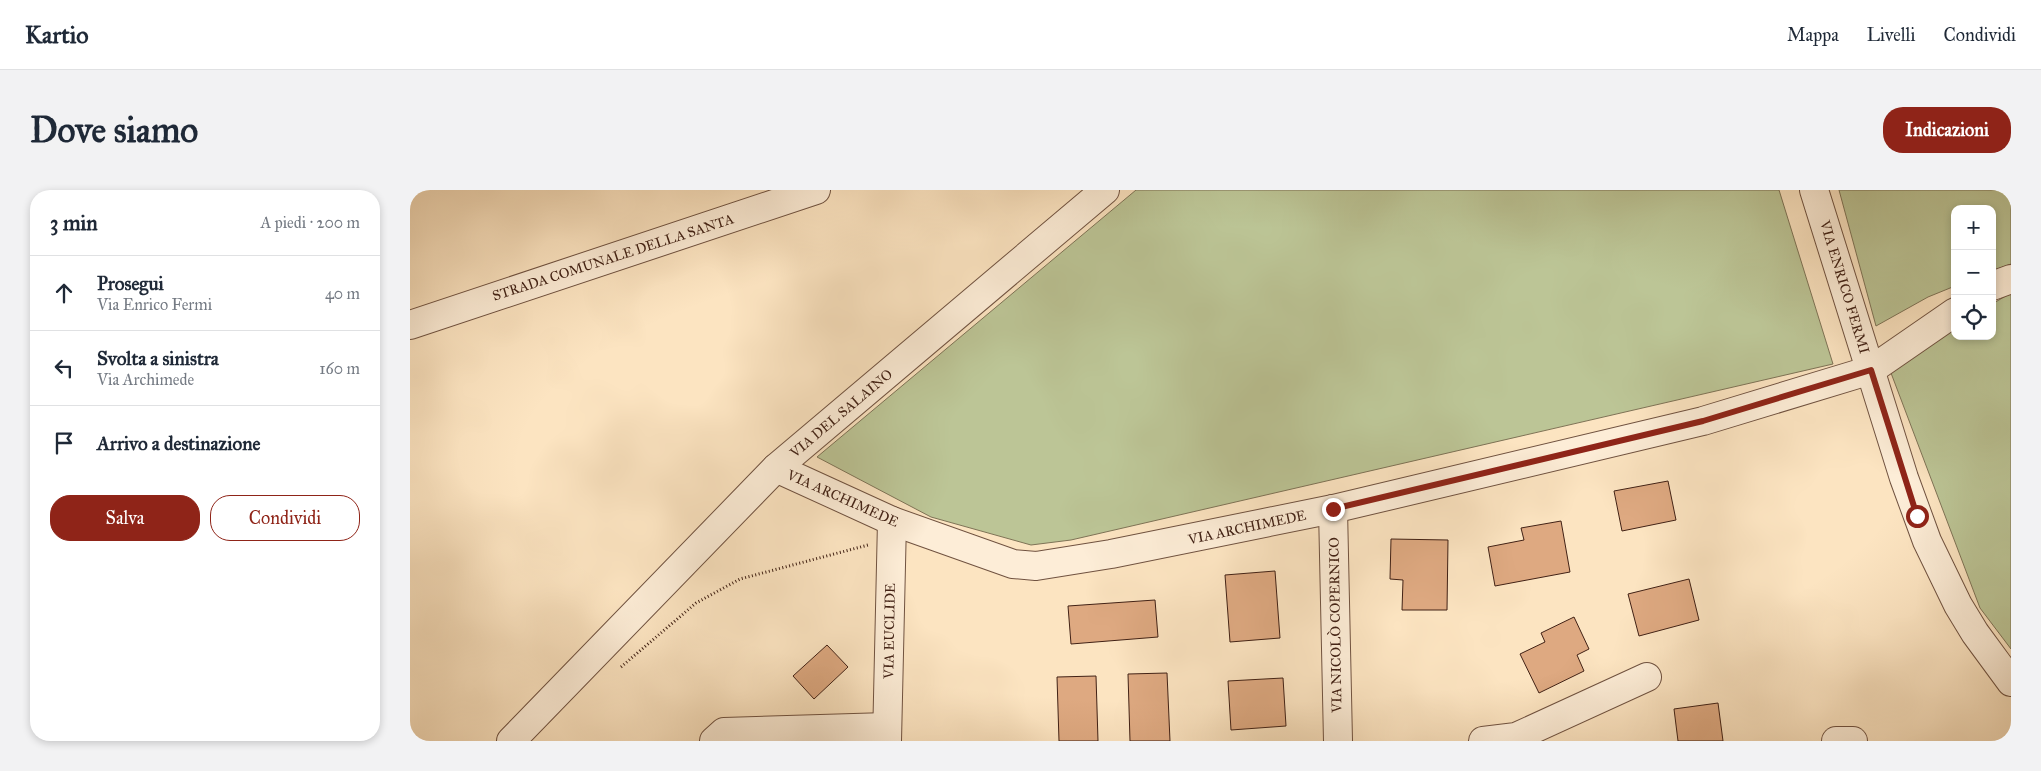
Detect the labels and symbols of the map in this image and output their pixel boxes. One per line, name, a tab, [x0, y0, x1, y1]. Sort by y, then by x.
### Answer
street label: STRADA COMUNALE DELLA SANTA	[490, 210, 737, 305]
street label: VIA ENRICO FERMI	[1816, 218, 1873, 356]
street label: VIA DEL SALAINO	[786, 366, 896, 462]
street label: VIA ARCHIMEDE	[784, 466, 901, 531]
route end	[1322, 498, 1345, 521]
route start	[1906, 505, 1929, 528]
street label: VIA ARCHIMEDE	[1186, 507, 1308, 549]
street label: VIA NICOLÒ COPERNICO	[1323, 537, 1346, 714]
street label: VIA EUCLIDE	[880, 583, 899, 680]

